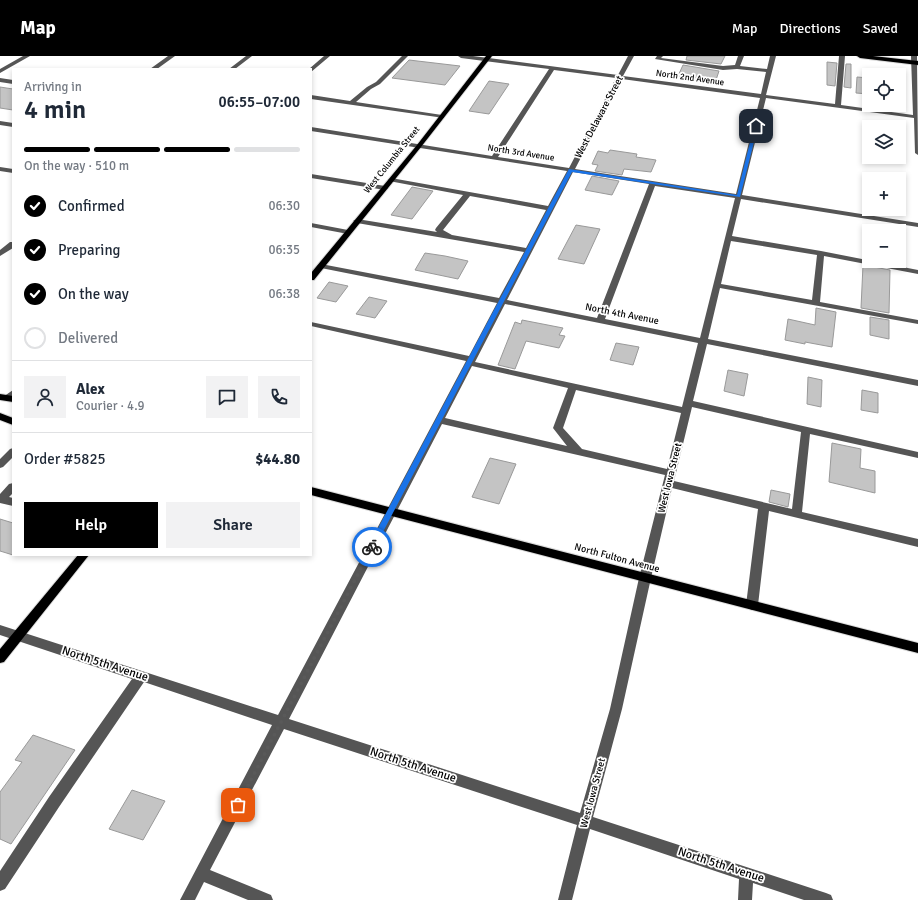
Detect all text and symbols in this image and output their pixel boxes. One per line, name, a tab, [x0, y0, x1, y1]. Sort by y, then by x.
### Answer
text: Map	[20, 16, 56, 40]
text: Map	[732, 20, 758, 37]
text: Directions	[780, 20, 841, 37]
text: Saved	[863, 20, 898, 37]
street label: North 2nd Avenue	[655, 68, 725, 88]
map controls	[862, 68, 906, 268]
button: locate	[862, 68, 906, 112]
street label: West Delaware Street	[572, 73, 626, 160]
text: Arriving in	[24, 79, 82, 95]
text: 06:55–07:00	[219, 93, 300, 111]
text: 4 min	[24, 94, 86, 126]
pin	[739, 109, 773, 143]
icon: home	[745, 115, 767, 137]
button: layers	[862, 120, 906, 164]
street label: West Columbia Street	[362, 124, 422, 196]
street label: North 3rd Avenue	[487, 142, 556, 164]
text: On the way · 510 m	[24, 158, 129, 174]
button: +	[862, 172, 906, 216]
icon: check	[24, 195, 46, 217]
text: Confirmed	[58, 197, 125, 215]
text: 06:30	[268, 198, 300, 214]
button: −	[862, 224, 906, 268]
icon: check	[24, 239, 46, 261]
text: Preparing	[58, 241, 121, 259]
text: 06:35	[268, 242, 300, 258]
icon: check	[24, 283, 46, 305]
text: On the way	[58, 285, 129, 303]
text: 06:38	[268, 286, 300, 302]
street label: North 4th Avenue	[584, 301, 660, 327]
text: Delivered	[58, 329, 118, 347]
button: person	[24, 376, 66, 418]
button: chat	[206, 376, 248, 418]
button: phone	[258, 376, 300, 418]
text: Alex	[76, 380, 105, 398]
text: Courier · 4.9	[76, 398, 145, 414]
street label: West Iowa Street	[656, 441, 685, 514]
text: Order #5825	[24, 450, 106, 468]
text: $44.80	[255, 450, 300, 468]
button: Help	[24, 502, 158, 548]
button: Share	[166, 502, 300, 548]
courier	[352, 527, 392, 567]
icon: bike	[361, 536, 383, 558]
street label: North Fulton Avenue	[573, 541, 661, 575]
street label: North 5th Avenue	[60, 643, 150, 685]
street label: North 5th Avenue	[368, 744, 458, 786]
street label: West Iowa Street	[578, 756, 608, 829]
pin	[221, 788, 255, 822]
icon: bag	[227, 794, 249, 816]
street label: North 5th Avenue	[676, 844, 766, 886]

